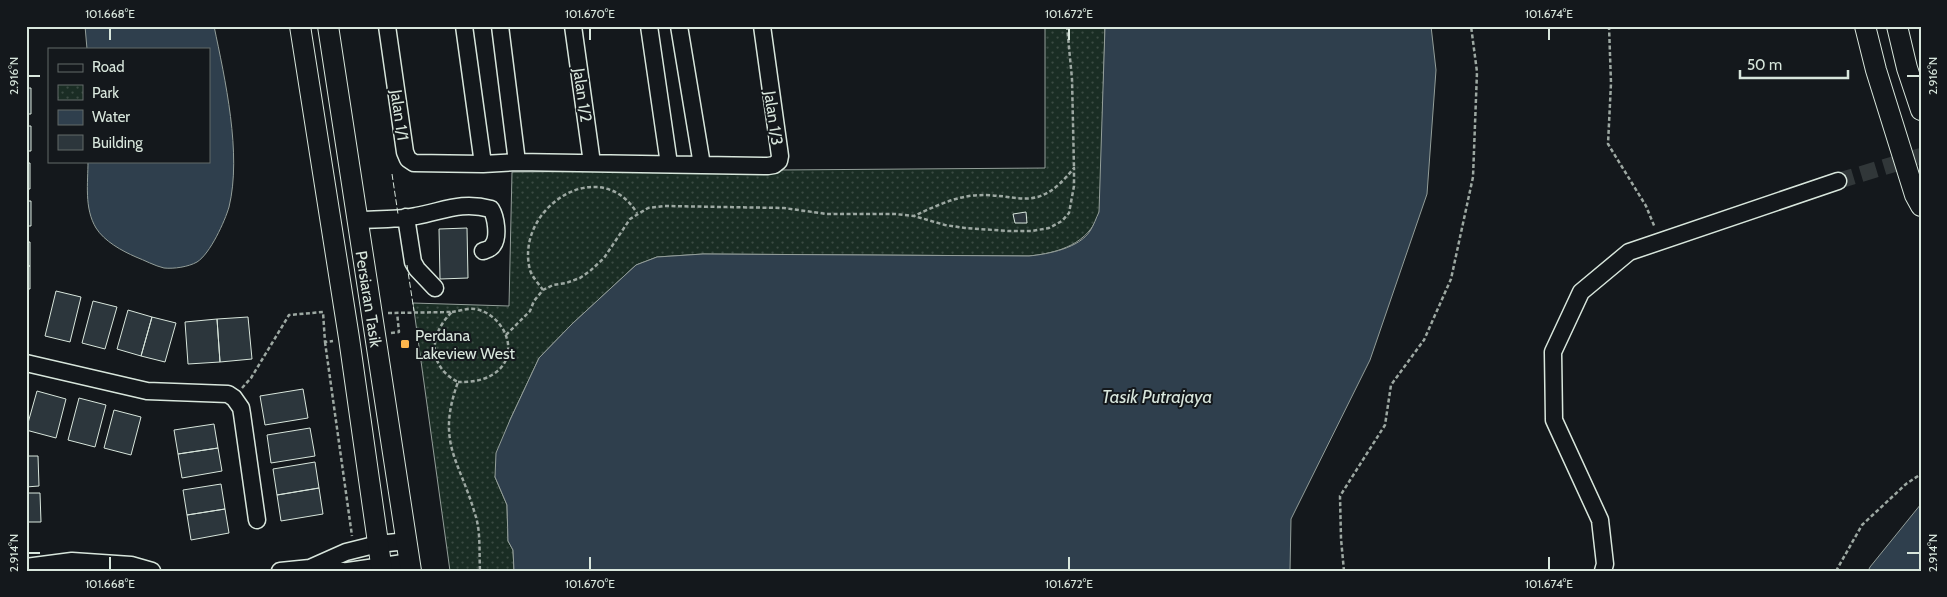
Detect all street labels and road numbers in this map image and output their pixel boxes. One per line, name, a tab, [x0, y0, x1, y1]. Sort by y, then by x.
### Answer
street label: Jalan 1/2	[569, 66, 596, 123]
street label: Jalan 1/1	[386, 87, 412, 142]
street label: Jalan 1/3	[760, 89, 787, 146]
street label: Persiaran Tasik	[351, 249, 386, 350]

